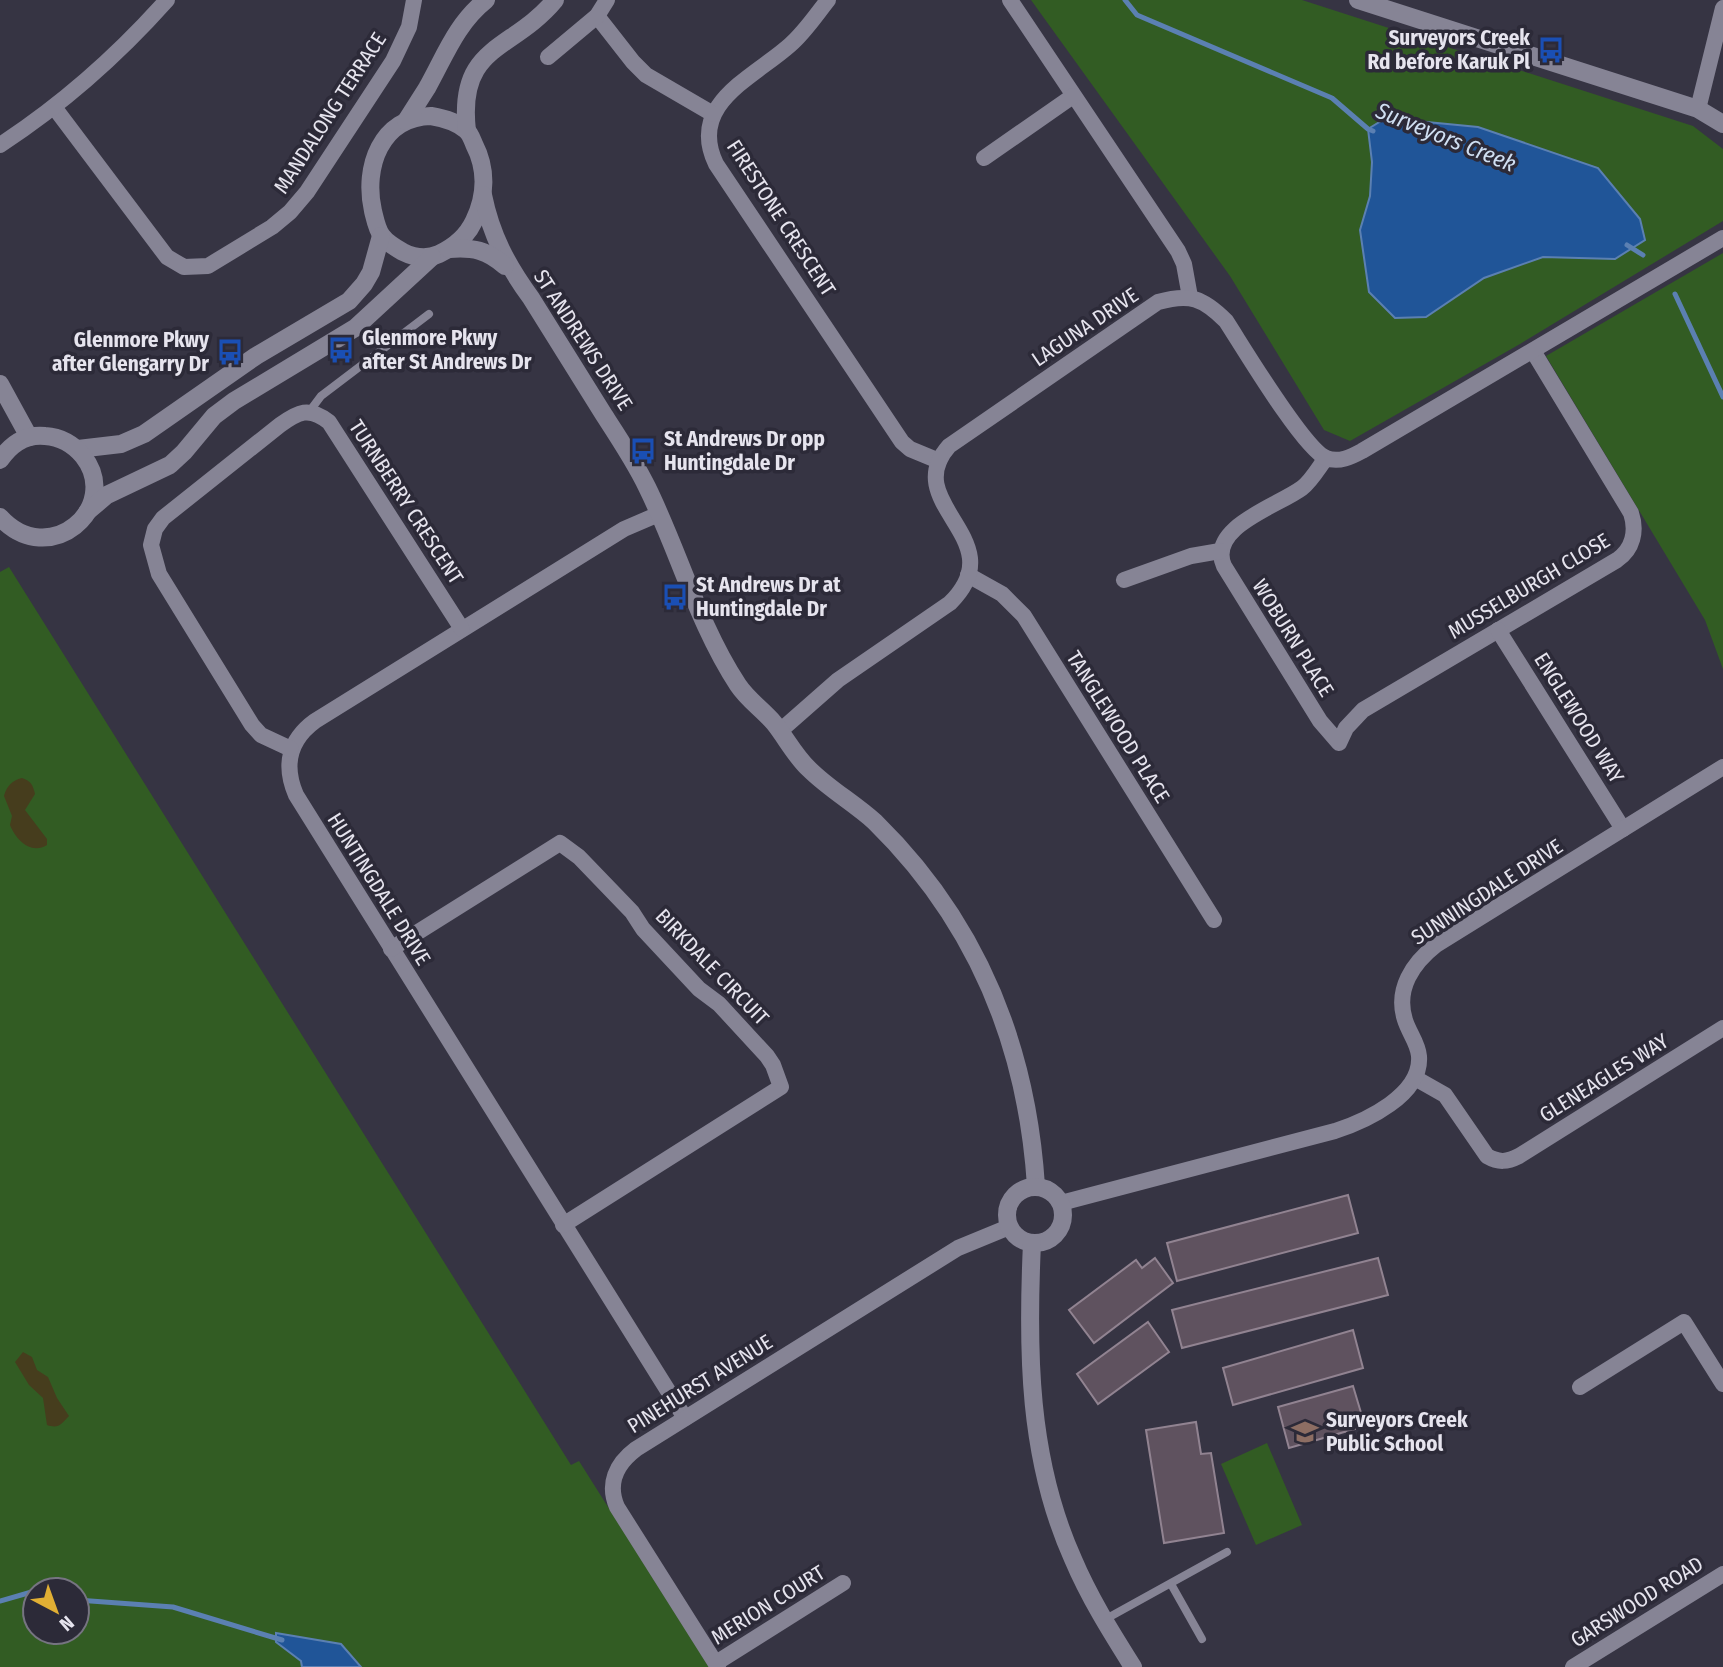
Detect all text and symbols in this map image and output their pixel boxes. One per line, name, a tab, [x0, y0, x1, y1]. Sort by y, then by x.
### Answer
place label: Surveyors Creek Rd before Karuk Pl	[1368, 25, 1530, 75]
street label: MANDALONG TERRACE	[268, 27, 392, 198]
bus stop icon: Surveyors Creek Rd before Karuk Pl	[1536, 35, 1566, 65]
water label: Surveyors Creek	[1371, 96, 1520, 178]
street label: FIRESTONE CRESCENT	[721, 135, 841, 301]
street label: ST ANDREWS DRIVE	[528, 265, 638, 415]
street label: LAGUNA DRIVE	[1027, 282, 1143, 372]
place label: Glenmore Pkwy after St Andrews Dr	[362, 325, 532, 375]
place label: Glenmore Pkwy after Glengarry Dr	[52, 327, 210, 377]
bus stop icon: Glenmore Pkwy after St Andrews Dr	[326, 335, 356, 365]
bus stop icon: Glenmore Pkwy after Glengarry Dr	[215, 337, 245, 367]
street label: TURNBERRY CRESCENT	[343, 415, 469, 589]
place label: St Andrews Dr opp Huntingdale Dr	[664, 426, 825, 476]
bus stop icon: St Andrews Dr opp Huntingdale Dr	[628, 436, 658, 466]
street label: MUSSELBURGH CLOSE	[1443, 527, 1615, 645]
place label: St Andrews Dr at Huntingdale Dr	[696, 572, 841, 622]
street label: WOBURN PLACE	[1247, 574, 1339, 702]
bus stop icon: St Andrews Dr at Huntingdale Dr	[660, 582, 690, 612]
street label: TANGLEWOOD PLACE	[1061, 646, 1175, 808]
street label: ENGLEWOOD WAY	[1528, 648, 1630, 789]
street label: HUNTINGDALE DRIVE	[322, 808, 436, 970]
street label: SUNNINGDALE DRIVE	[1406, 833, 1568, 951]
street label: BIRKDALE CIRCUIT	[650, 903, 774, 1031]
street label: GLENEAGLES WAY	[1535, 1028, 1674, 1128]
street label: PINEHURST AVENUE	[623, 1329, 778, 1439]
place label: Surveyors Creek Public School	[1326, 1407, 1468, 1457]
school or university icon: Surveyors Creek Public School	[1290, 1417, 1320, 1447]
street label: GARSWOOD ROAD	[1566, 1551, 1708, 1653]
street label: MERION COURT	[706, 1560, 830, 1650]
north arrow	[21, 1576, 91, 1646]
text: N	[55, 1611, 79, 1636]

